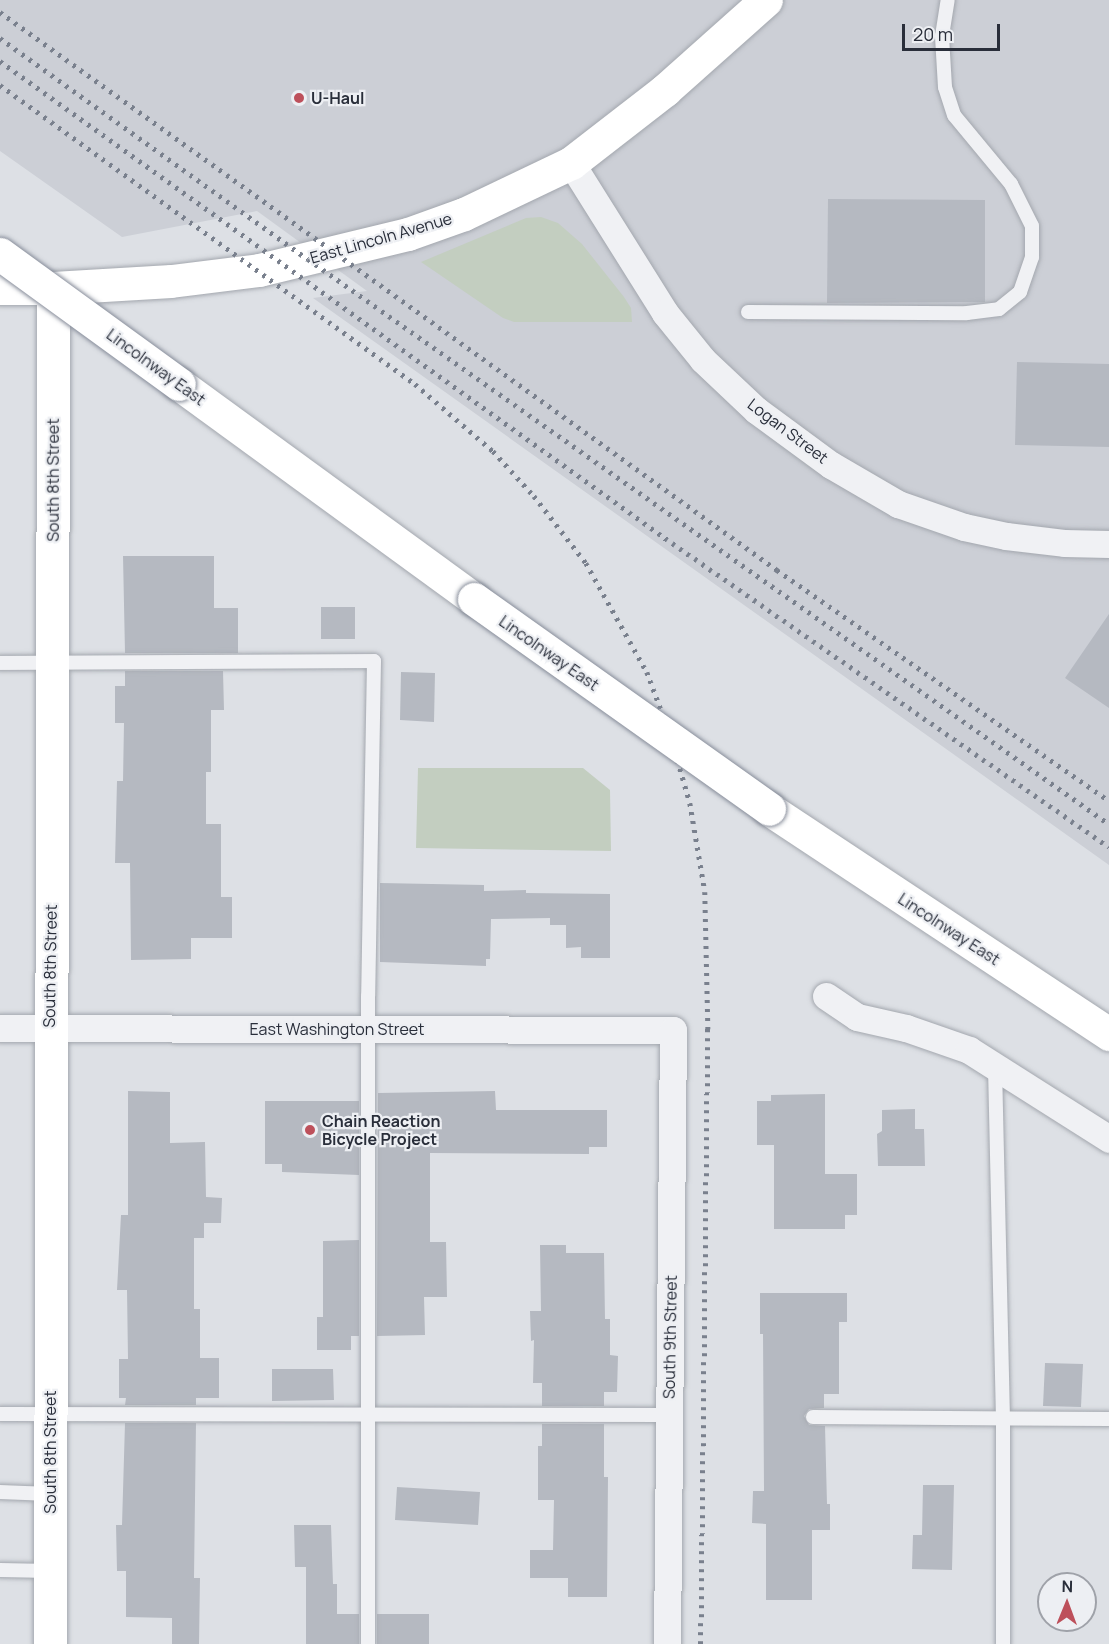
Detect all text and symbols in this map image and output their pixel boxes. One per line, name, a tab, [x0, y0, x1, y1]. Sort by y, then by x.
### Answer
scale bar	[905, 12, 1002, 50]
text: 20 m	[913, 22, 953, 46]
place label: U-Haul	[311, 88, 364, 108]
marker: U-Haul	[292, 91, 306, 105]
street label: East Lincoln Avenue	[308, 209, 454, 267]
street label: Lincolnway East	[103, 325, 209, 409]
street label: Logan Street	[744, 395, 832, 467]
street label: South 8th Street	[43, 418, 63, 542]
street label: Lincolnway East	[495, 611, 603, 695]
street label: Lincolnway East	[895, 889, 1003, 969]
street label: South 8th Street	[39, 904, 61, 1028]
street label: East Washington Street	[249, 1019, 425, 1039]
place label: Chain Reaction Bicycle Project	[322, 1111, 441, 1149]
marker: Chain Reaction Bicycle Project	[303, 1123, 317, 1137]
street label: South 9th Street	[659, 1275, 681, 1399]
street label: South 8th Street	[40, 1390, 60, 1514]
north arrow	[1037, 1572, 1097, 1632]
text: N	[1061, 1575, 1073, 1597]

